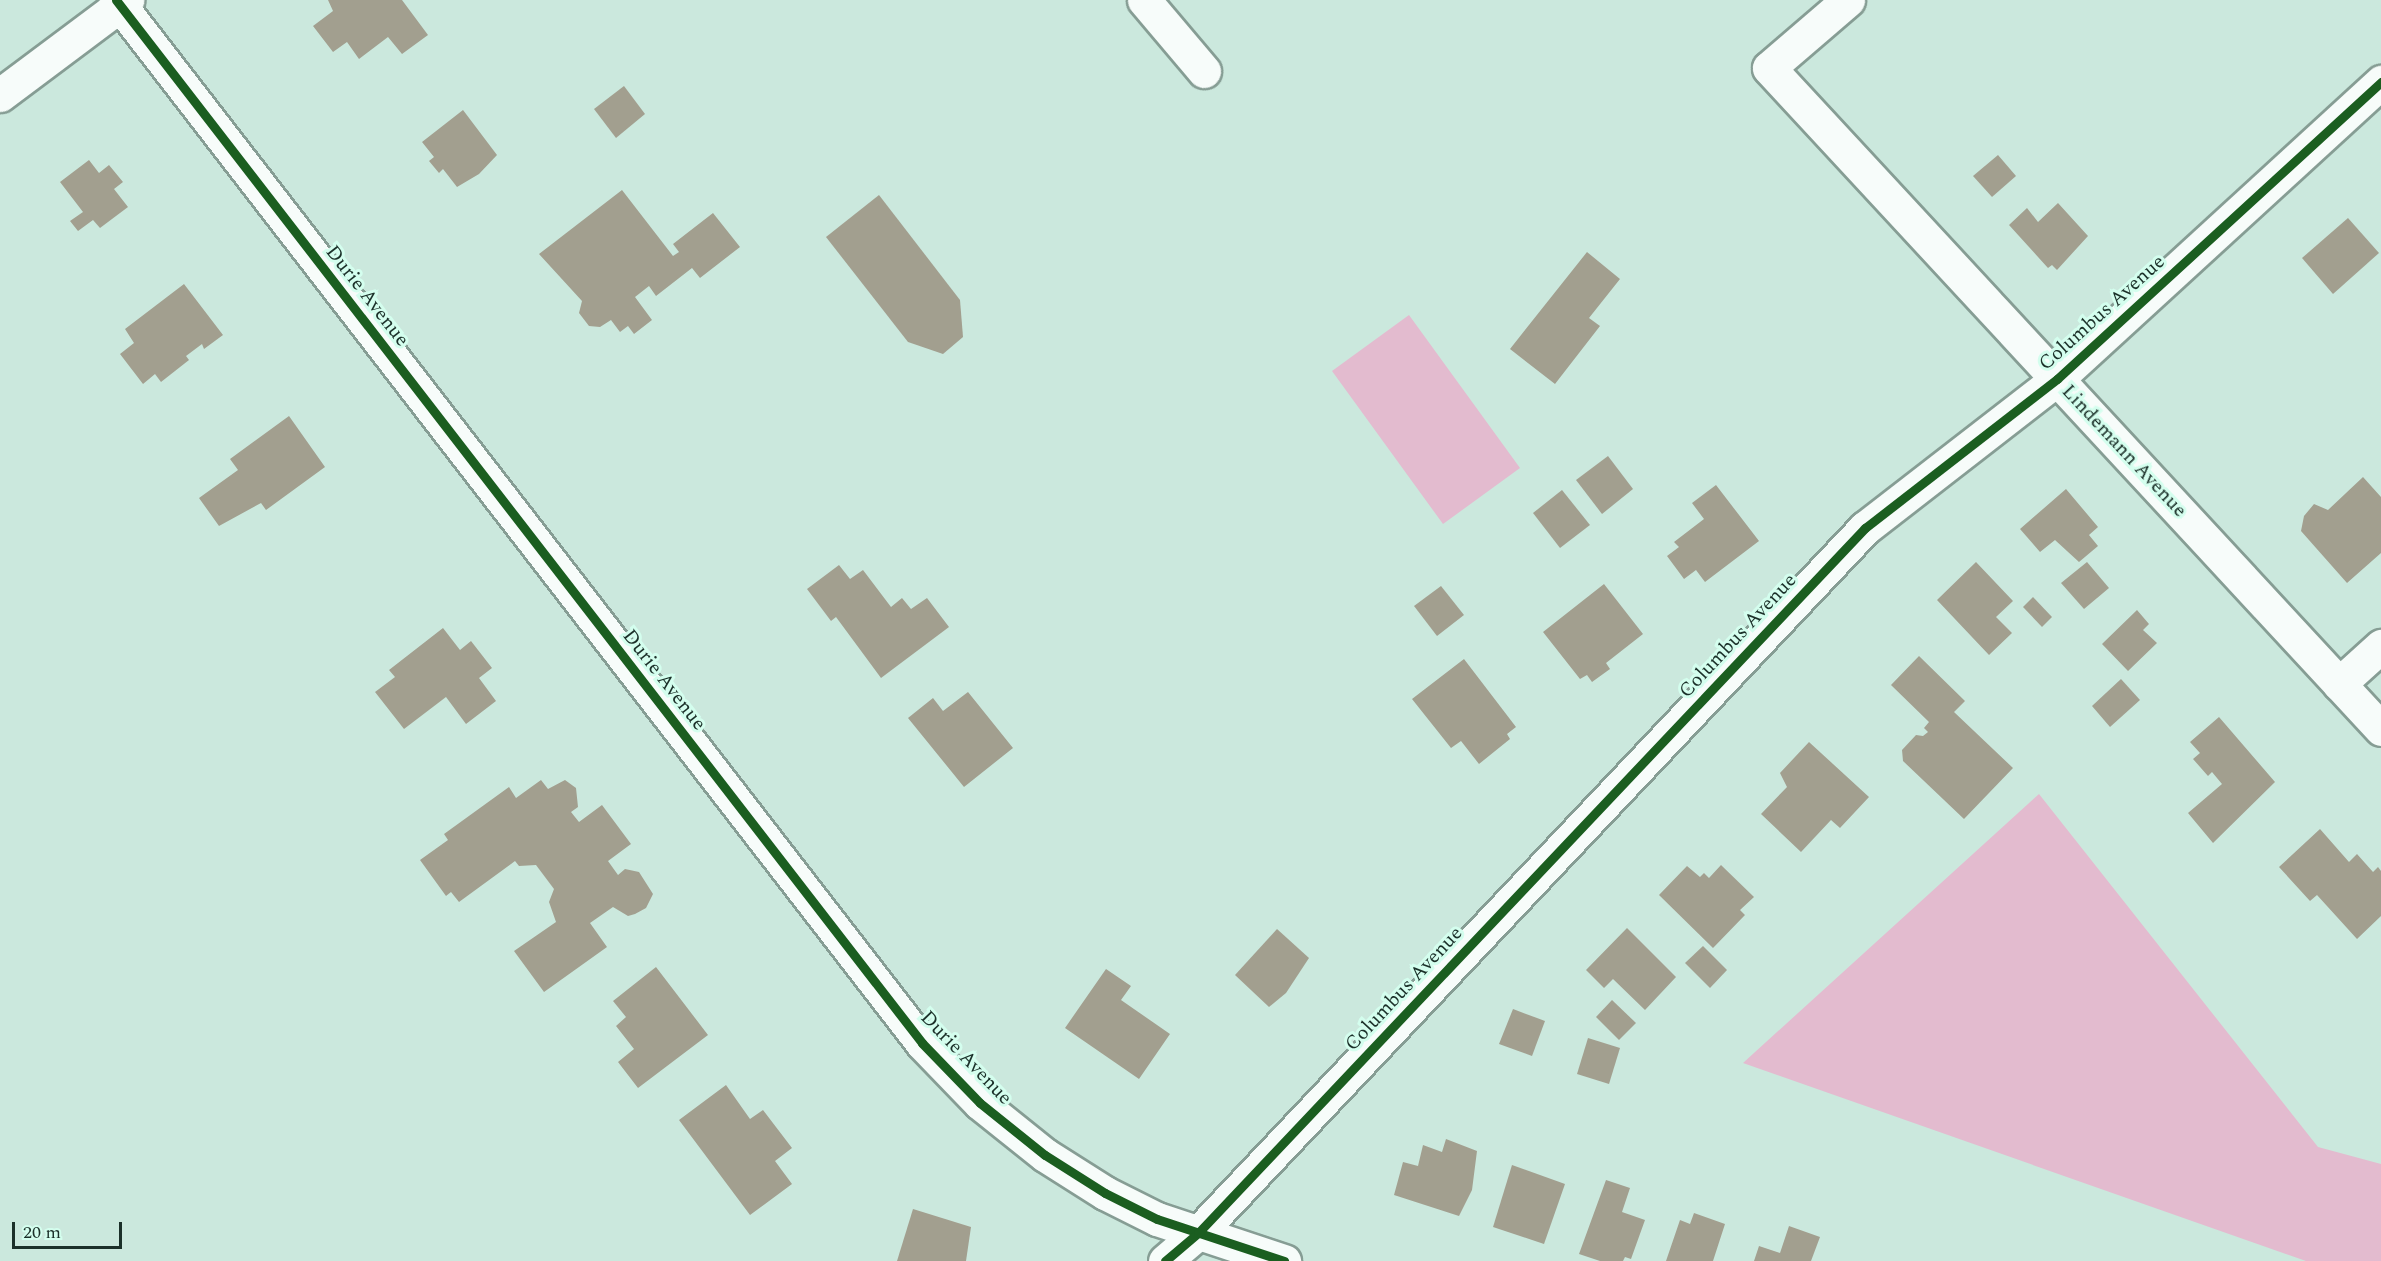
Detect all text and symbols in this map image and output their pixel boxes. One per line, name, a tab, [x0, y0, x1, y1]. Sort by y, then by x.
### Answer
street label: Durie Avenue	[320, 241, 414, 351]
street label: Columbus Avenue	[2034, 250, 2170, 376]
street label: Lindemann Avenue	[2056, 380, 2192, 522]
street label: Columbus Avenue	[1674, 569, 1802, 703]
street label: Durie Avenue	[617, 625, 711, 735]
street label: Columbus Avenue	[1340, 922, 1468, 1056]
street label: Durie Avenue	[915, 1006, 1017, 1110]
scale bar	[15, 1210, 124, 1248]
text: 20 m	[23, 1219, 61, 1246]

